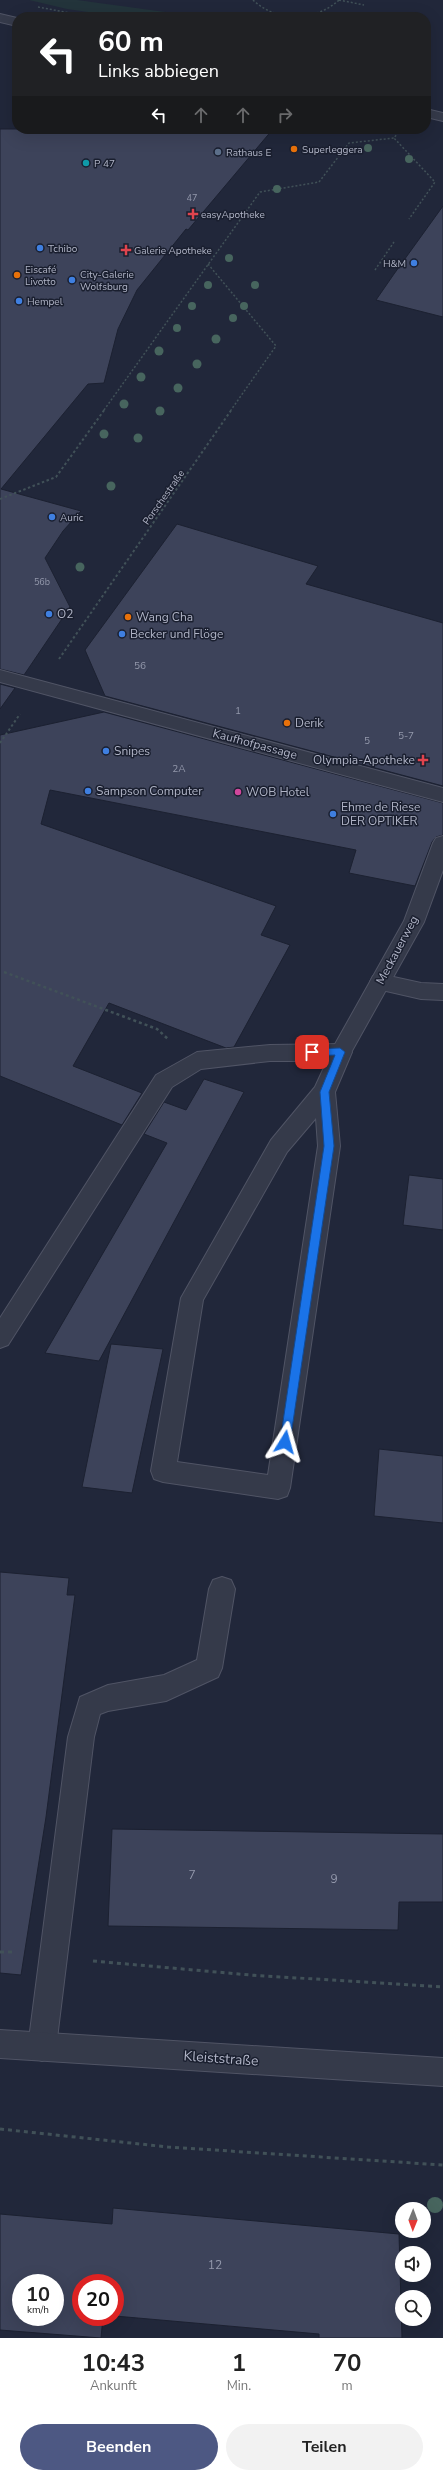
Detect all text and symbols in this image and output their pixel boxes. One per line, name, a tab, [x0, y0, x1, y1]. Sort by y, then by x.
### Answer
text: 60 m	[98, 23, 164, 61]
icon: left	[32, 28, 84, 80]
text: Links abbiegen	[98, 59, 219, 83]
icon: left	[148, 104, 170, 126]
icon: ahead	[190, 104, 212, 126]
icon: ahead	[232, 104, 254, 126]
icon: right	[274, 104, 296, 126]
place label: Superleggera	[302, 143, 363, 157]
marker: Superleggera	[289, 144, 299, 154]
place label: Rathaus E	[226, 146, 271, 160]
marker: Rathaus E	[213, 147, 223, 157]
place label: P 47	[94, 157, 115, 171]
marker: P 47	[81, 158, 91, 168]
house number: 47	[187, 192, 197, 204]
place label: easyApotheke	[201, 208, 265, 222]
marker: easyApotheke	[188, 209, 198, 219]
place label: Tchibo	[48, 242, 78, 256]
marker: Tchibo	[35, 243, 45, 253]
place label: Galerie Apotheke	[134, 244, 212, 258]
marker: Galerie Apotheke	[121, 245, 131, 255]
place label: H&M	[383, 257, 406, 271]
marker: H&M	[409, 258, 419, 268]
place label: Eiscafé Livotto	[25, 263, 56, 289]
place label: City-Galerie Wolfsburg	[80, 268, 134, 294]
marker: Eiscafé Livotto	[12, 270, 22, 280]
marker: City-Galerie Wolfsburg	[67, 275, 77, 285]
place label: Hempel	[27, 295, 63, 309]
marker: Hempel	[14, 296, 24, 306]
street label: Porschestraße	[140, 467, 188, 528]
place label: Auric	[60, 511, 84, 525]
marker: Auric	[47, 512, 57, 522]
house number: 56b	[34, 576, 50, 588]
place label: O2	[57, 606, 73, 622]
marker: O2	[44, 609, 54, 619]
place label: Wang Cha	[136, 609, 193, 625]
marker: Wang Cha	[123, 612, 133, 622]
place label: Becker und Flöge	[130, 626, 223, 642]
marker: Becker und Flöge	[117, 629, 127, 639]
house number: 56	[134, 659, 146, 673]
house number: 1	[235, 704, 241, 718]
place label: Derik	[295, 715, 324, 731]
marker: Derik	[282, 718, 292, 728]
street label: Kaufhofpassage	[211, 725, 299, 763]
house number: 5-7	[398, 729, 414, 743]
house number: 5	[364, 734, 370, 748]
place label: Snipes	[114, 743, 150, 759]
marker: Snipes	[101, 746, 111, 756]
place label: Olympia-Apotheke	[313, 752, 415, 768]
marker: Olympia-Apotheke	[418, 755, 428, 765]
house number: 2A	[172, 762, 186, 776]
place label: Sampson Computer	[96, 783, 203, 799]
place label: WOB Hotel	[246, 784, 310, 800]
marker: Sampson Computer	[83, 786, 93, 796]
marker: WOB Hotel	[233, 787, 243, 797]
place label: Ehme de Riese DER OPTIKER	[341, 799, 420, 829]
marker: Ehme de Riese DER OPTIKER	[328, 809, 338, 819]
street label: Meckauerweg	[372, 913, 422, 987]
pin	[295, 1035, 329, 1069]
icon: arrive	[301, 1041, 323, 1063]
position arrow	[264, 1421, 306, 1463]
house number: 7	[188, 1867, 196, 1883]
house number: 9	[330, 1871, 338, 1887]
street label: Kleiststraße	[183, 2046, 259, 2071]
north arrow	[395, 2202, 431, 2238]
map controls	[395, 2202, 431, 2326]
button: sound	[395, 2246, 431, 2282]
house number: 12	[208, 2257, 222, 2273]
speed limit sign: 20	[72, 2274, 124, 2326]
text: 10	[26, 2281, 50, 2308]
button: search	[395, 2290, 431, 2326]
text: km/h	[27, 2303, 49, 2317]
text: 10:43	[82, 2347, 145, 2379]
text: 1	[232, 2347, 246, 2379]
text: 70	[333, 2347, 361, 2379]
text: Ankunft	[90, 2377, 137, 2395]
text: Min.	[227, 2377, 251, 2395]
text: m	[341, 2377, 353, 2395]
button: Beenden	[20, 2424, 218, 2470]
button: Teilen	[226, 2424, 423, 2470]

